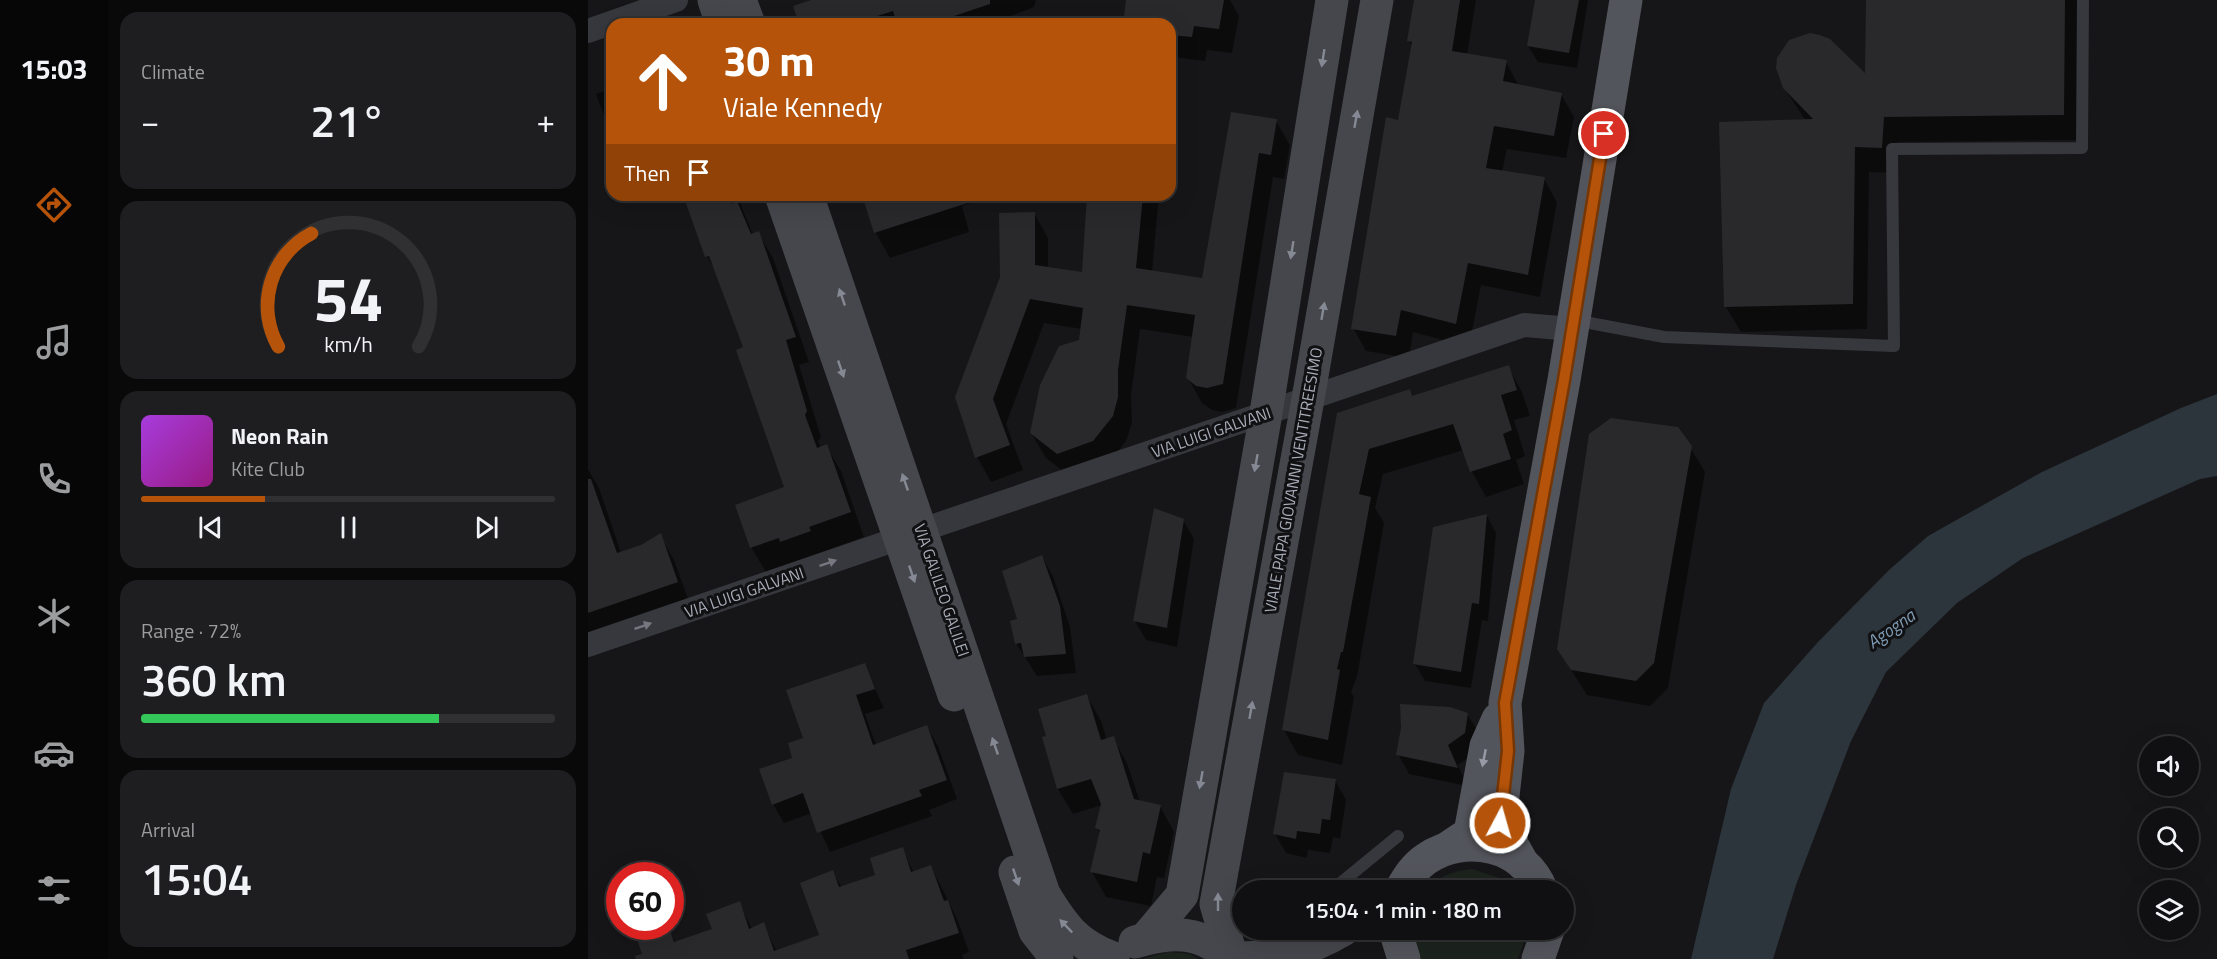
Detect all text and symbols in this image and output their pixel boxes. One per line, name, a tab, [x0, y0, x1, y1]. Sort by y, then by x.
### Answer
text: 30 m	[723, 28, 815, 92]
icon: ahead	[624, 42, 702, 120]
text: 15:03	[20, 48, 88, 89]
one-way arrow	[1318, 48, 1327, 67]
text: Climate	[141, 56, 205, 87]
text: 21°	[310, 86, 386, 154]
text: Viale Kennedy	[723, 86, 883, 127]
text: −	[141, 96, 159, 146]
text: +	[537, 96, 555, 146]
pin	[1578, 108, 1629, 159]
one-way arrow	[1352, 110, 1361, 129]
icon: arrive	[1587, 117, 1620, 150]
text: Then	[624, 156, 670, 190]
icon: arrive	[682, 156, 715, 189]
icon: directions	[33, 184, 75, 226]
one-way arrow	[1287, 241, 1296, 260]
text: 54	[313, 250, 383, 345]
one-way arrow	[837, 288, 846, 306]
one-way arrow	[1319, 302, 1328, 321]
icon: music	[33, 321, 75, 363]
text: km/h	[324, 329, 372, 361]
street label: VIALE PAPA GIOVANNI VENTITREESIMO	[1258, 346, 1328, 614]
one-way arrow	[837, 360, 847, 378]
street label: VIA LUIGI GALVANI	[1148, 400, 1274, 464]
text: Neon Rain	[231, 419, 329, 453]
text: Kite Club	[231, 453, 305, 484]
one-way arrow	[1252, 454, 1261, 473]
icon: phone	[33, 458, 75, 500]
one-way arrow	[900, 473, 909, 491]
icon: previous	[194, 511, 227, 544]
icon: pause	[332, 511, 365, 544]
icon: next	[470, 511, 503, 544]
street label: VIA GALILEO GALILEI	[908, 520, 976, 660]
one-way arrow	[819, 558, 837, 567]
street label: VIA LUIGI GALVANI	[681, 560, 807, 624]
one-way arrow	[907, 565, 917, 583]
icon: climate	[33, 595, 75, 637]
water label: Agogna	[1861, 602, 1921, 655]
text: Range · 72%	[141, 615, 241, 646]
one-way arrow	[634, 621, 652, 631]
text: 360 km	[141, 645, 287, 713]
one-way arrow	[1247, 700, 1256, 719]
icon: car	[33, 732, 75, 774]
map controls	[2139, 736, 2199, 940]
button: sound	[2139, 736, 2199, 796]
one-way arrow	[990, 737, 1000, 755]
one-way arrow	[1479, 749, 1488, 768]
one-way arrow	[1197, 770, 1206, 789]
position arrow	[1468, 791, 1532, 855]
button: search	[2139, 808, 2199, 868]
text: Arrival	[141, 814, 195, 845]
text: 15:04	[141, 844, 253, 912]
speed limit sign: 60	[606, 862, 684, 940]
one-way arrow	[1012, 868, 1022, 886]
icon: filters	[33, 869, 75, 911]
button: layers	[2139, 880, 2199, 940]
one-way arrow	[1213, 892, 1223, 911]
text: 15:04 · 1 min · 180 m	[1304, 893, 1502, 927]
one-way arrow	[1060, 919, 1073, 934]

